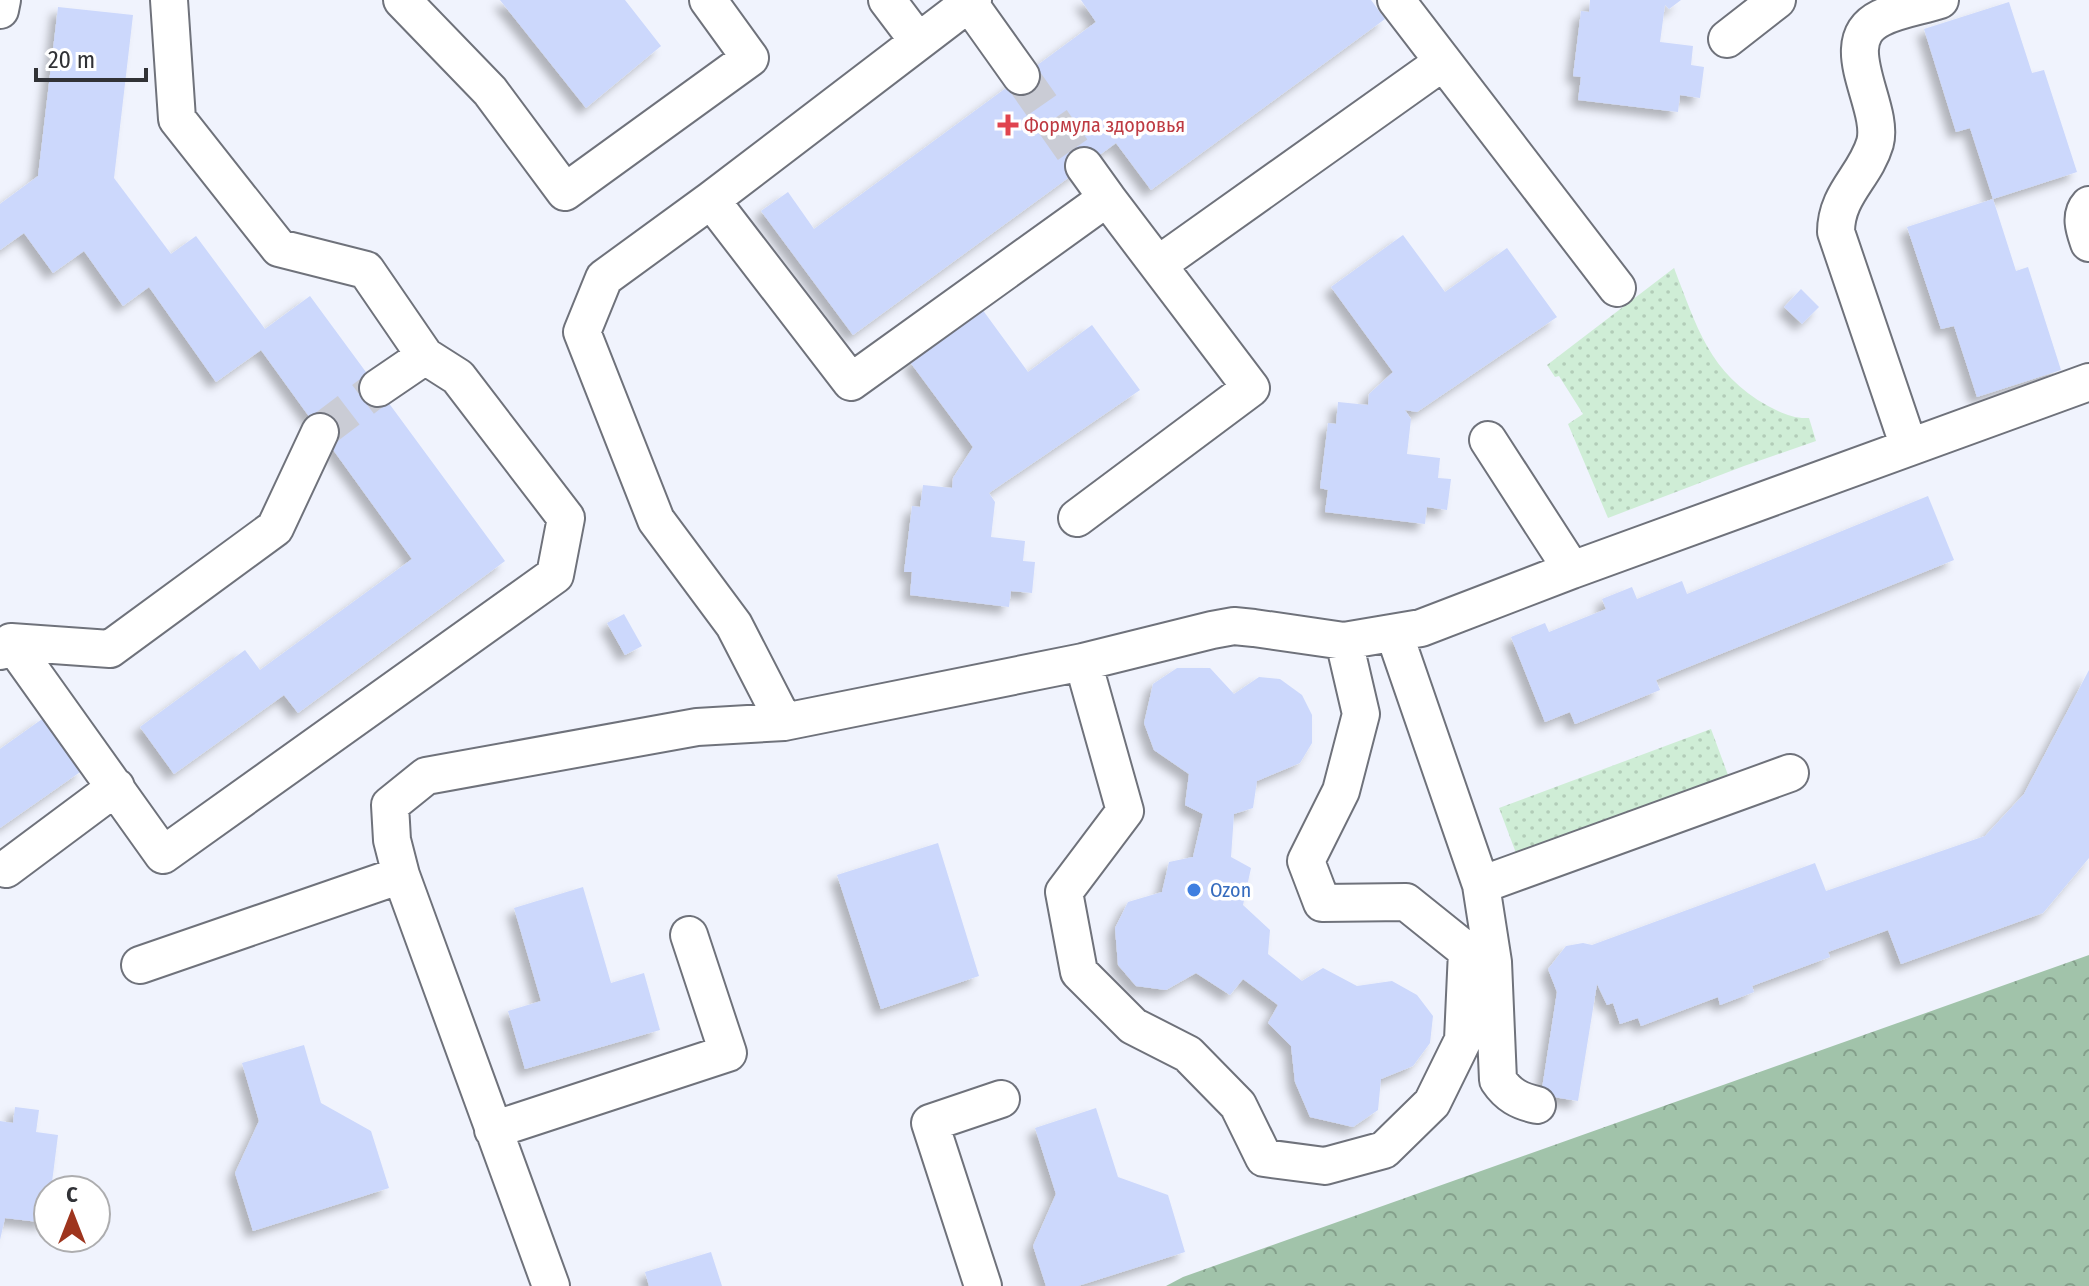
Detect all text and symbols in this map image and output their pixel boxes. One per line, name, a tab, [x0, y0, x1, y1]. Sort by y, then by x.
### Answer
scale bar	[36, 32, 146, 82]
text: 20 m	[48, 46, 95, 74]
place label: Формула здоровья	[1024, 113, 1185, 137]
marker: Формула здоровья	[999, 116, 1017, 134]
place label: Ozon	[1210, 878, 1251, 902]
marker: Ozon	[1185, 881, 1203, 899]
north arrow	[32, 1174, 112, 1254]
text: С	[66, 1181, 78, 1208]

